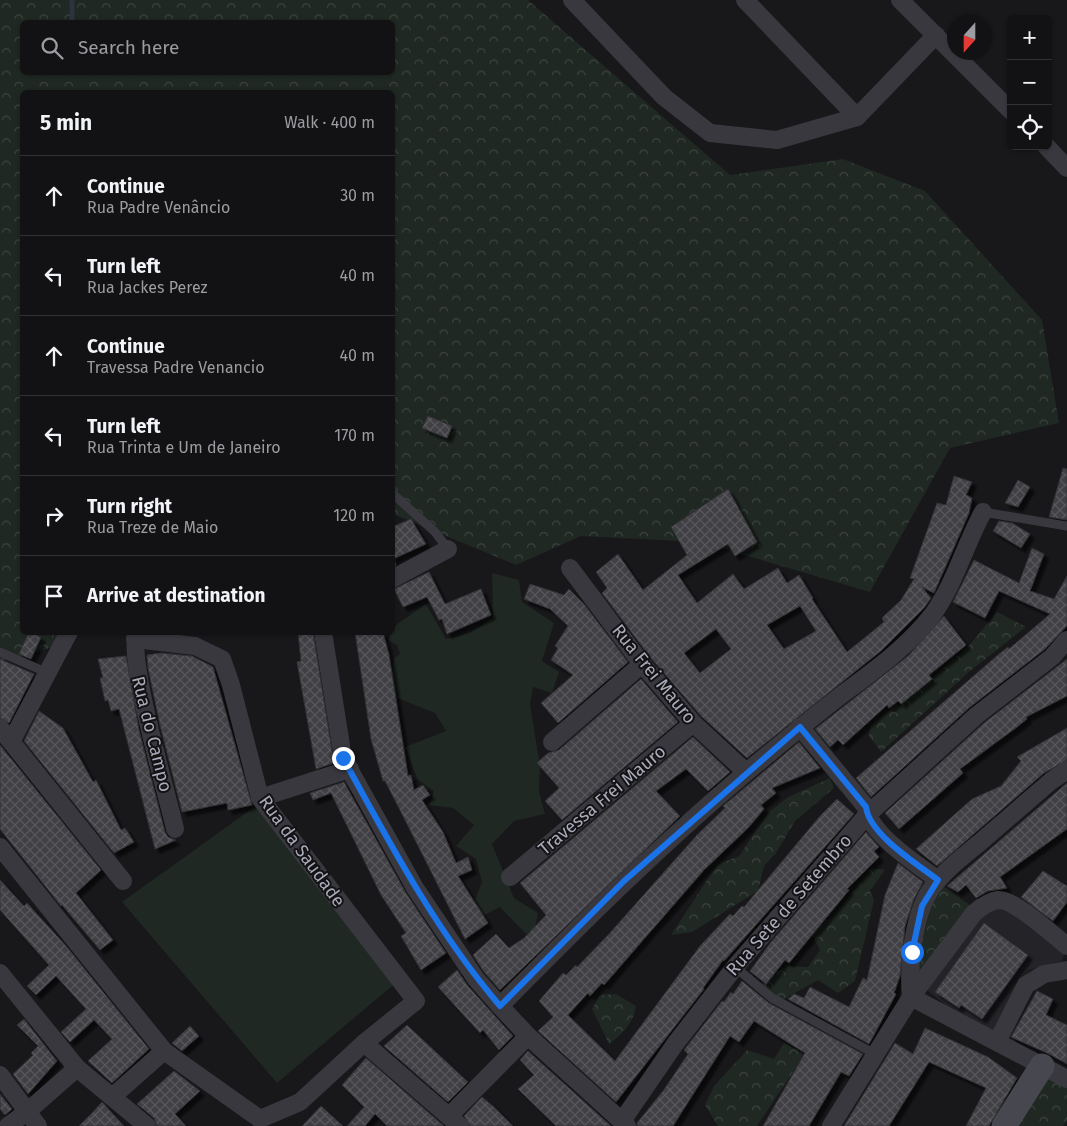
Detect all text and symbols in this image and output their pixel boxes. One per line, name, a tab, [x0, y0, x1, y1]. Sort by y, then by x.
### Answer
north arrow	[947, 15, 992, 60]
map controls	[1007, 15, 1052, 150]
button: +	[1007, 15, 1052, 60]
search box	[20, 20, 395, 75]
icon: search	[38, 34, 66, 62]
text: Search here	[78, 36, 179, 59]
button: −	[1007, 60, 1052, 105]
button: locate	[1007, 105, 1052, 150]
text: 5 min	[40, 110, 92, 136]
text: Walk · 400 m	[284, 113, 375, 132]
text: Continue	[87, 175, 165, 198]
icon: ahead	[40, 182, 68, 210]
text: 30 m	[340, 186, 375, 205]
text: Rua Padre Venâncio	[87, 198, 230, 217]
text: Turn left	[87, 255, 161, 278]
icon: left	[40, 262, 68, 290]
text: 40 m	[340, 266, 375, 285]
text: Rua Jackes Perez	[87, 278, 207, 297]
text: Continue	[87, 335, 165, 358]
icon: ahead	[40, 342, 68, 370]
text: 40 m	[340, 346, 375, 365]
text: Travessa Padre Venancio	[87, 358, 265, 377]
text: Turn left	[87, 415, 161, 438]
icon: left	[40, 422, 68, 450]
text: 170 m	[334, 426, 375, 445]
text: Rua Trinta e Um de Janeiro	[87, 438, 281, 457]
text: Turn right	[87, 495, 172, 518]
icon: right	[40, 502, 68, 530]
text: 120 m	[333, 506, 375, 525]
text: Rua Treze de Maio	[87, 518, 218, 537]
icon: arrive	[40, 582, 68, 610]
text: Arrive at destination	[87, 584, 266, 607]
street label: Rua Frei Mauro	[607, 620, 701, 728]
street label: Rua do Campo	[127, 674, 177, 794]
street label: Travessa Frei Mauro	[534, 740, 670, 860]
route end	[332, 747, 355, 770]
street label: Rua da Saudade	[254, 791, 350, 911]
street label: Rua Sete de Setembro	[722, 830, 856, 980]
route start	[901, 941, 924, 964]

